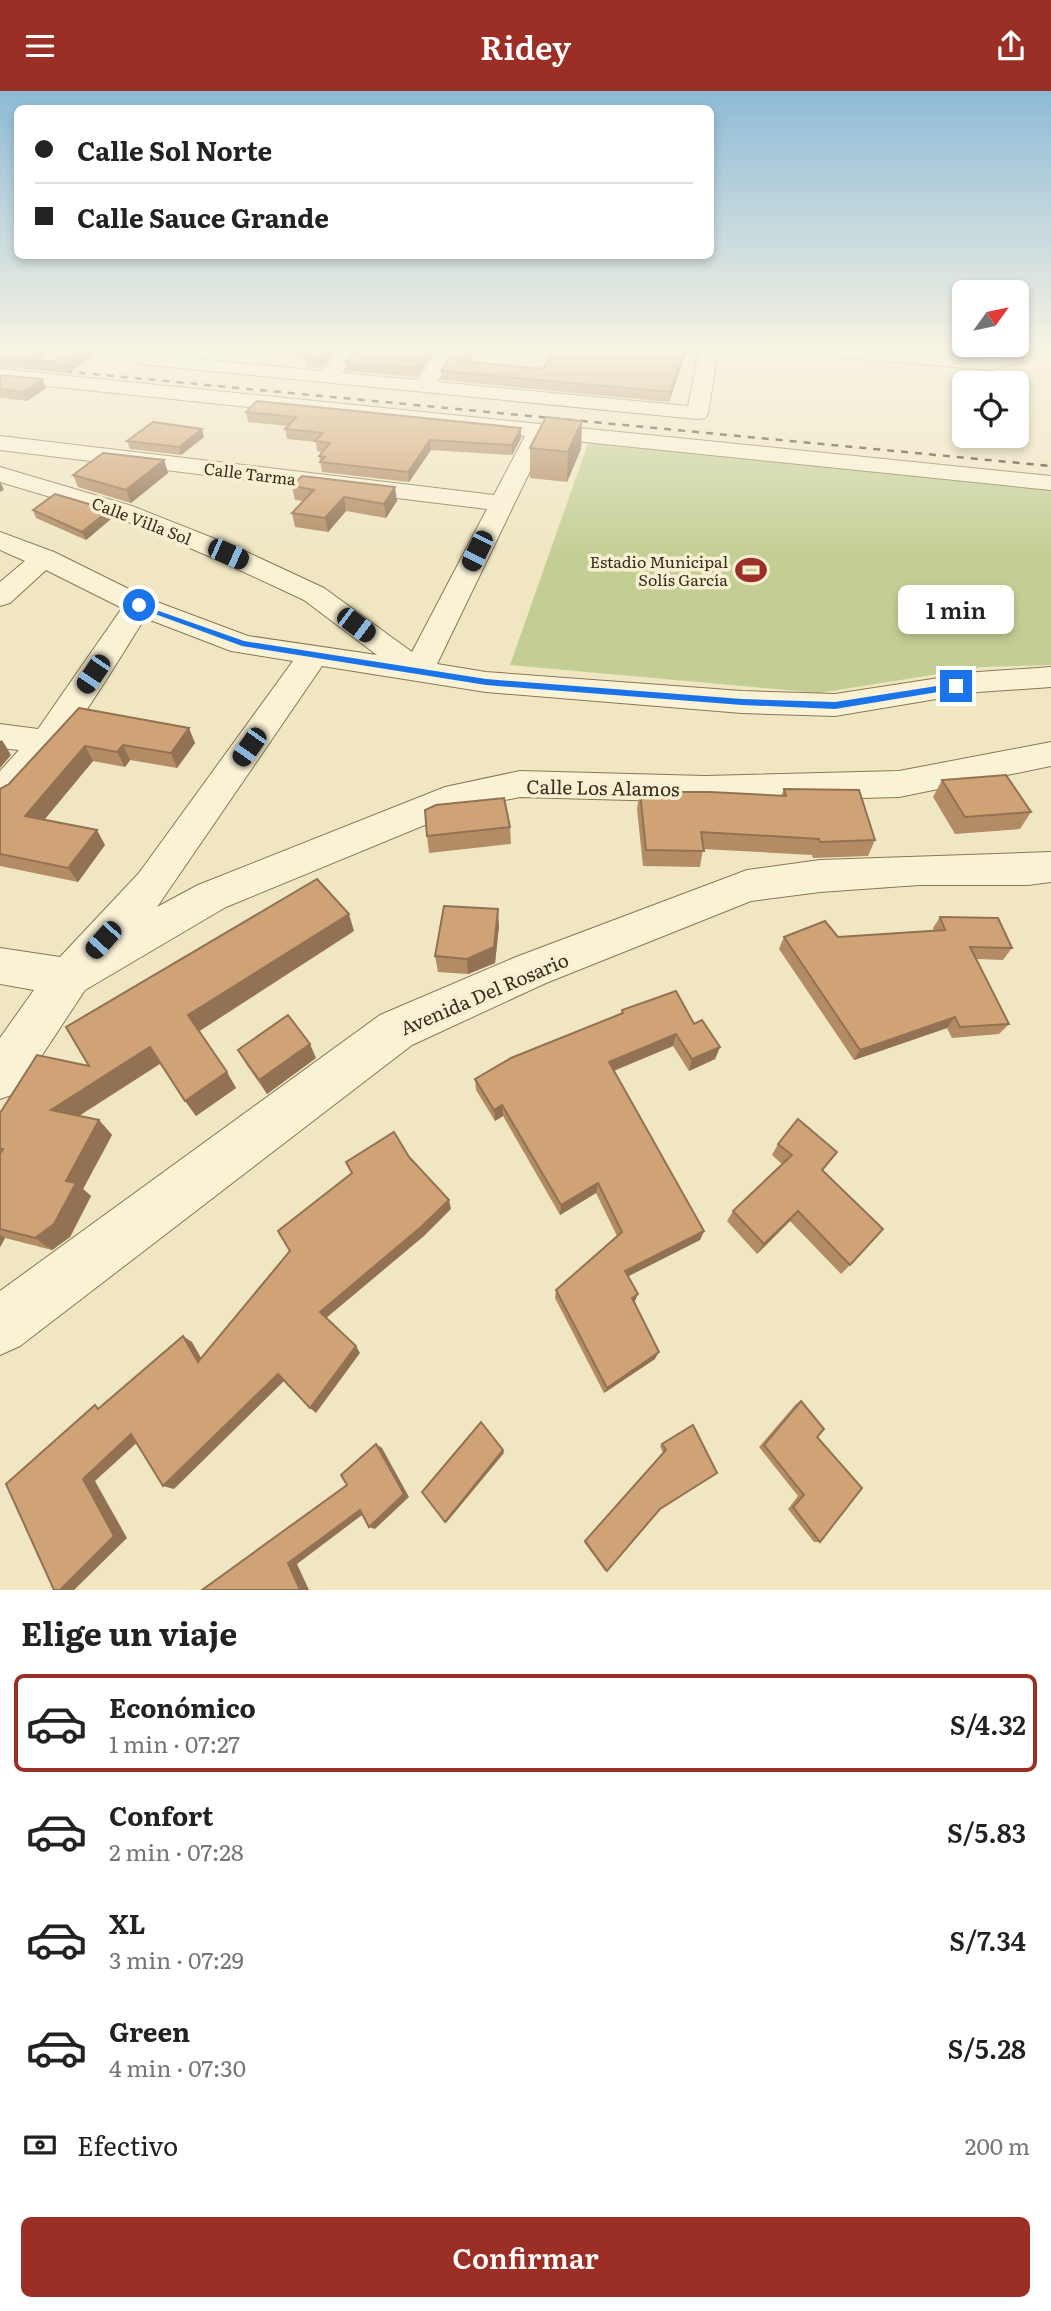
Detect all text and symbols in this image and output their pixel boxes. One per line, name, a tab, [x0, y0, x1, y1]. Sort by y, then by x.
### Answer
text: Ridey	[480, 22, 571, 70]
icon: menu	[21, 27, 59, 65]
icon: share	[992, 27, 1030, 65]
text: Calle Sol Norte	[77, 130, 272, 169]
text: Calle Sauce Grande	[77, 197, 329, 236]
north arrow	[952, 280, 1029, 357]
map controls	[952, 280, 1029, 448]
button: locate	[952, 371, 1029, 448]
street label: Calle Tarma	[203, 455, 298, 491]
street label: Calle Villa Sol	[89, 490, 195, 550]
car	[459, 528, 496, 574]
car	[205, 536, 252, 572]
place label: Estadio Municipal Solís García	[590, 549, 728, 591]
sports icon: Estadio Municipal Solís García	[734, 553, 768, 587]
callout: 1 min	[898, 585, 1014, 633]
route start	[123, 589, 155, 621]
text: 1 min	[926, 592, 986, 626]
car	[333, 604, 380, 646]
car	[73, 651, 114, 697]
route end	[940, 670, 972, 702]
car	[229, 724, 270, 770]
street label: Calle Los Alamos	[526, 772, 680, 802]
car	[82, 917, 125, 963]
street label: Avenida Del Rosario	[395, 945, 573, 1041]
text: Elige un viaje	[21, 1608, 237, 1656]
text: Económico	[109, 1687, 256, 1726]
icon: car	[25, 1692, 88, 1755]
text: S/4.32	[950, 1704, 1026, 1743]
text: 1 min · 07:27	[109, 1726, 240, 1760]
text: Confort	[109, 1795, 213, 1834]
icon: car	[25, 1800, 88, 1863]
text: S/5.83	[947, 1812, 1026, 1851]
text: 2 min · 07:28	[109, 1834, 244, 1868]
text: XL	[109, 1903, 146, 1942]
icon: car	[25, 1908, 88, 1971]
text: S/7.34	[949, 1920, 1026, 1959]
text: 3 min · 07:29	[109, 1942, 244, 1976]
text: Green	[109, 2011, 190, 2050]
icon: car	[25, 2016, 88, 2079]
text: S/5.28	[948, 2028, 1026, 2067]
text: 4 min · 07:30	[109, 2050, 246, 2084]
text: Efectivo	[77, 2125, 178, 2164]
icon: cash	[21, 2126, 59, 2164]
text: 200 m	[965, 2128, 1030, 2162]
button: Confirmar	[21, 2217, 1030, 2297]

